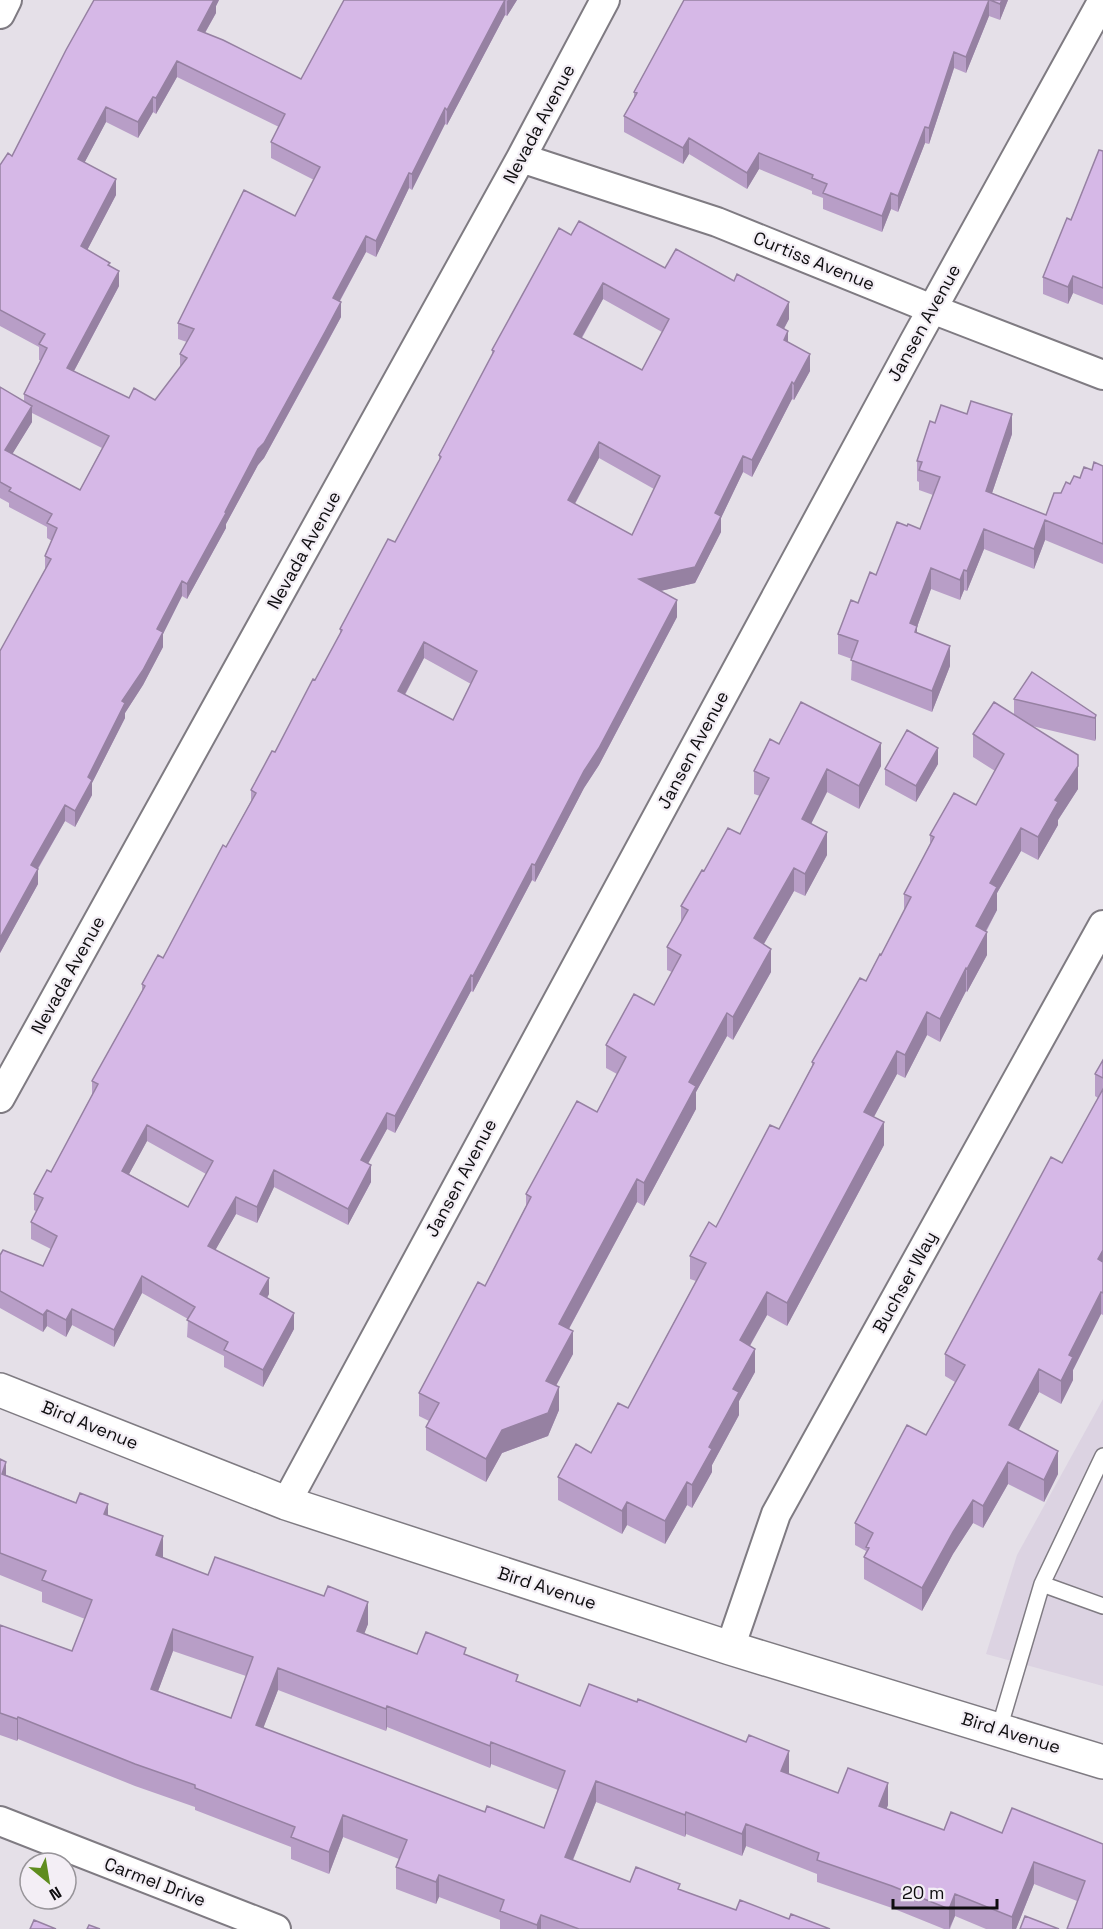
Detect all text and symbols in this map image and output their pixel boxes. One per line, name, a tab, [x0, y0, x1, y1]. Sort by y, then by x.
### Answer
street label: Nevada Avenue	[497, 60, 580, 187]
street label: Curtiss Avenue	[750, 226, 878, 295]
street label: Jansen Avenue	[882, 260, 965, 386]
street label: Nevada Avenue	[262, 487, 346, 613]
street label: Jansen Avenue	[652, 687, 733, 813]
street label: Nevada Avenue	[26, 912, 110, 1038]
street label: Jansen Avenue	[420, 1115, 501, 1241]
street label: Buchser Way	[867, 1227, 942, 1337]
street label: Bird Avenue	[38, 1395, 142, 1454]
street label: Bird Avenue	[495, 1561, 599, 1614]
street label: Bird Avenue	[959, 1707, 1063, 1758]
north arrow	[18, 1851, 78, 1911]
street label: Carmel Drive	[101, 1852, 209, 1911]
scale bar	[893, 1872, 996, 1910]
text: 20 m	[902, 1881, 945, 1904]
text: N	[45, 1882, 65, 1905]

